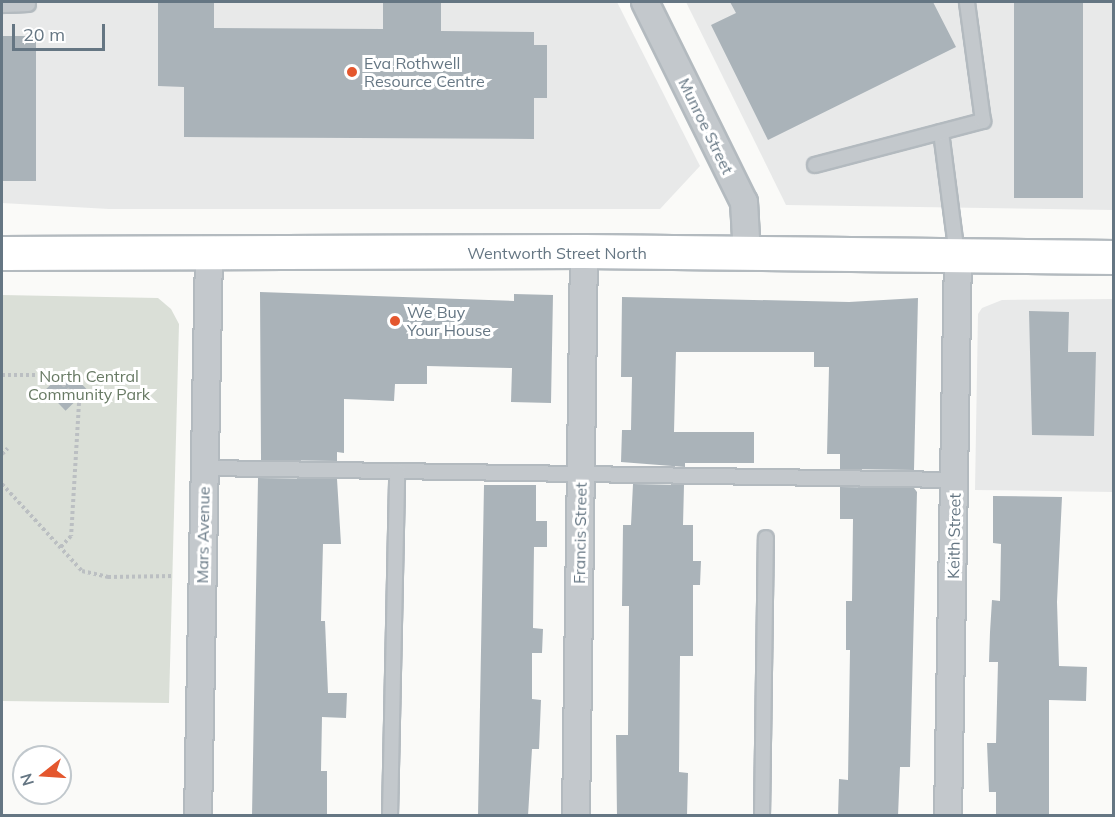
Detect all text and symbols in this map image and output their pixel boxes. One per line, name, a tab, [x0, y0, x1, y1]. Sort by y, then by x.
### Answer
scale bar	[15, 12, 108, 50]
text: 20 m	[23, 23, 65, 46]
place label: Eva Rothwell Resource Centre	[364, 53, 485, 91]
marker: Eva Rothwell Resource Centre	[345, 65, 359, 79]
street label: Munroe Street	[675, 75, 737, 177]
street label: Wentworth Street North	[467, 243, 647, 263]
place label: We Buy Your House	[407, 302, 491, 340]
marker: We Buy Your House	[388, 314, 402, 328]
park label: North Central Community Park	[28, 366, 150, 404]
street label: Francis Street	[570, 482, 590, 584]
street label: Mars Avenue	[193, 486, 213, 584]
street label: Keith Street	[944, 493, 964, 579]
north arrow	[12, 745, 72, 805]
text: N	[15, 771, 38, 788]

